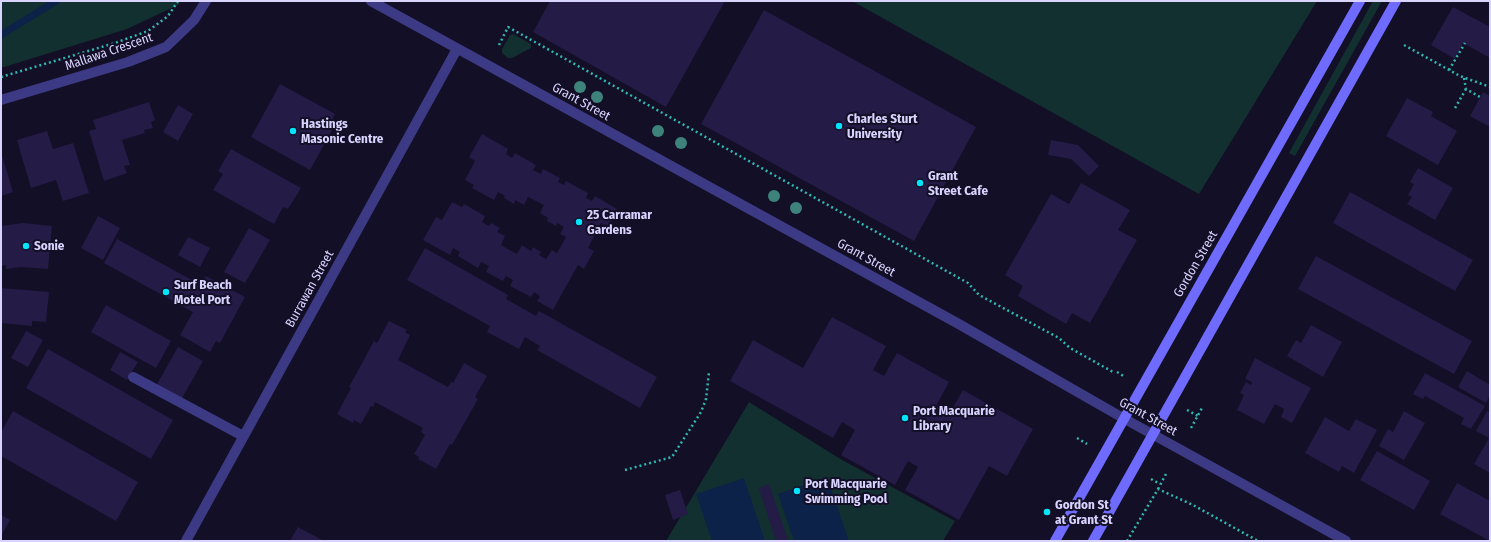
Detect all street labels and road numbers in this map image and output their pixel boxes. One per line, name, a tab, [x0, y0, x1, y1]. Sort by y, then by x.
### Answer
street label: Mallawa Crescent	[63, 30, 155, 74]
street label: Grant Street	[549, 80, 613, 124]
street label: Gordon Street	[1171, 228, 1221, 300]
street label: Grant Street	[834, 236, 898, 280]
street label: Burrawan Street	[282, 248, 338, 330]
street label: Grant Street	[1116, 395, 1180, 439]

